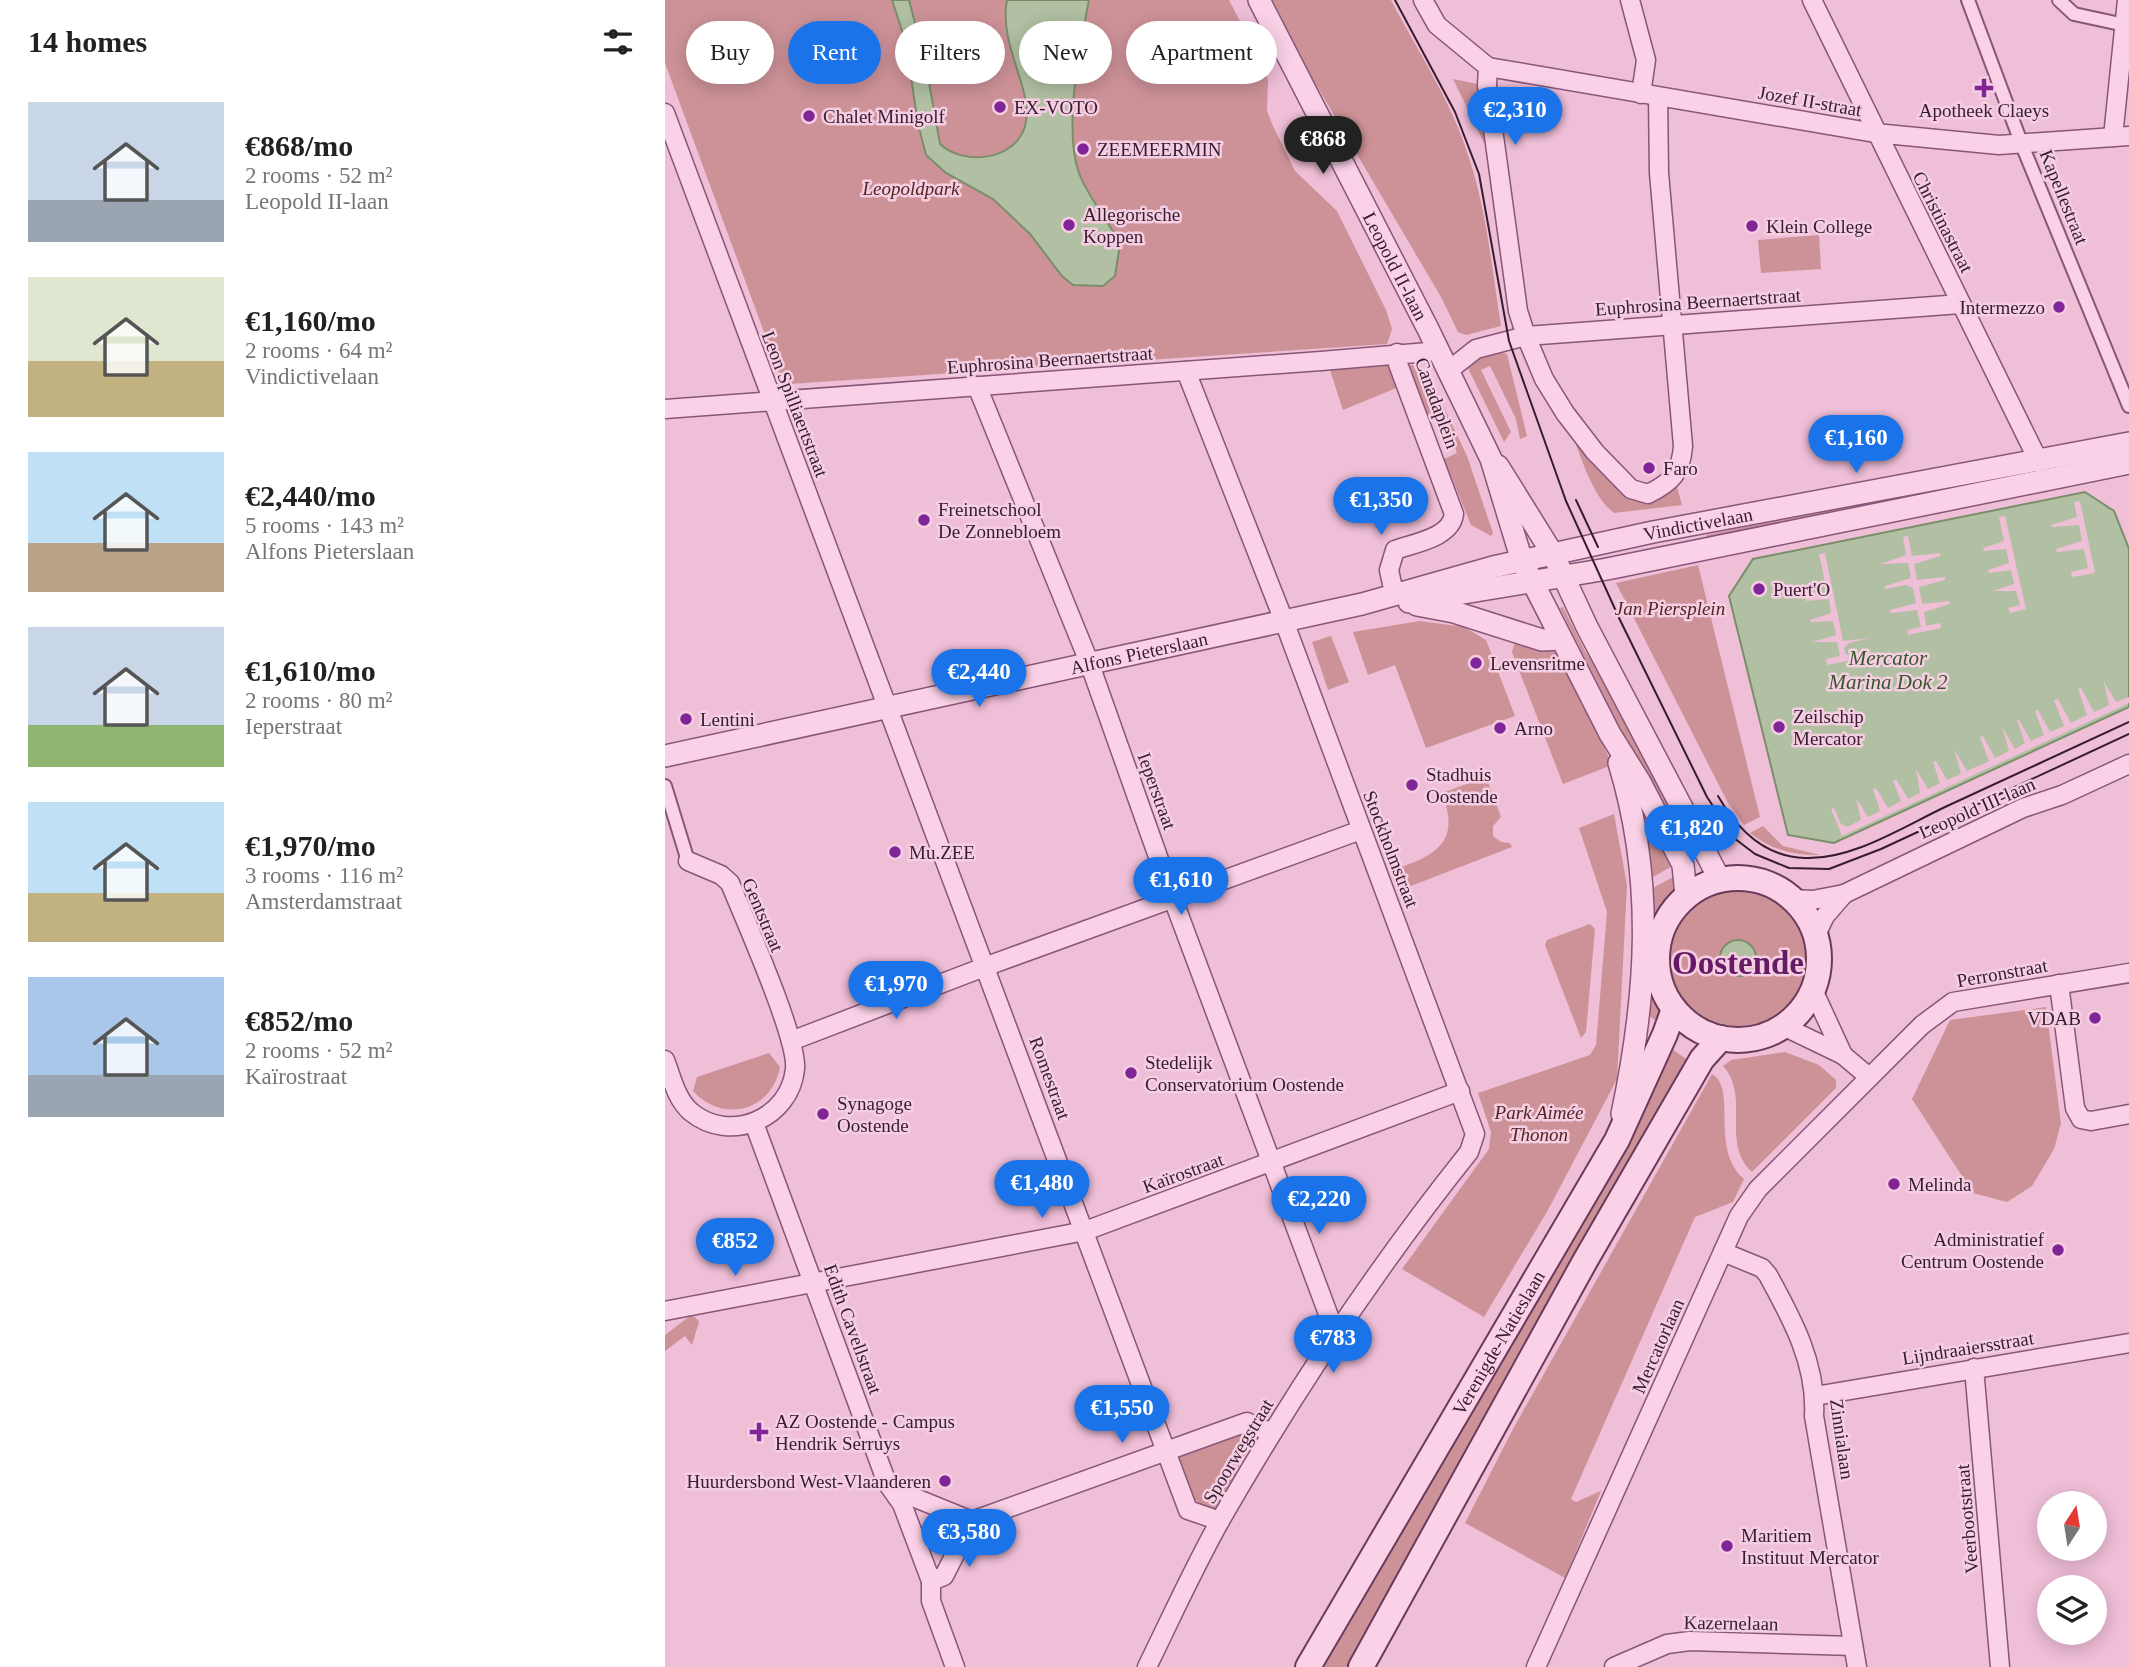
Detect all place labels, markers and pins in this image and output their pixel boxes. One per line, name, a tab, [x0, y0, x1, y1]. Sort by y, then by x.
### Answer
marker: Apotheek Claeys	[1976, 80, 1992, 96]
pin: €2,310	[1458, 88, 1572, 147]
place label: EX-VOTO	[1014, 97, 1098, 118]
marker: EX-VOTO	[992, 99, 1008, 115]
place label: Apotheek Claeys	[1919, 100, 2049, 121]
place label: Chalet Minigolf	[823, 106, 946, 127]
marker: Chalet Minigolf	[801, 108, 817, 124]
pin: €868	[1282, 116, 1364, 176]
place label: ZEEMEERMIN	[1097, 139, 1222, 160]
marker: ZEEMEERMIN	[1075, 141, 1091, 157]
place label: Allegorische Koppen	[1083, 204, 1180, 247]
place label: Klein College	[1766, 216, 1872, 237]
marker: Allegorische Koppen	[1061, 217, 1077, 233]
marker: Klein College	[1744, 218, 1760, 234]
place label: Intermezzo	[1960, 297, 2045, 318]
marker: Intermezzo	[2051, 299, 2067, 315]
pin: €1,160	[1799, 416, 1913, 475]
place label: Faro	[1663, 458, 1698, 479]
marker: Faro	[1641, 460, 1657, 476]
pin: €1,350	[1324, 477, 1438, 537]
place label: Freinetschool De Zonnebloem	[938, 499, 1061, 542]
marker: Freinetschool De Zonnebloem	[916, 512, 932, 528]
place label: Puert'O	[1773, 579, 1830, 600]
marker: Puert'O	[1751, 581, 1767, 597]
pin: €2,440	[922, 650, 1036, 709]
place label: Levensritme	[1490, 653, 1585, 674]
marker: Levensritme	[1468, 655, 1484, 671]
place label: Zeilschip Mercator	[1793, 706, 1864, 749]
place label: Lentini	[700, 709, 755, 730]
marker: Lentini	[678, 711, 694, 727]
place label: Arno	[1514, 718, 1553, 739]
marker: Zeilschip Mercator	[1771, 719, 1787, 735]
marker: Arno	[1492, 720, 1508, 736]
place label: Stadhuis Oostende	[1426, 764, 1498, 807]
marker: Stadhuis Oostende	[1404, 777, 1420, 793]
pin: €1,820	[1635, 806, 1749, 865]
place label: Mu.ZEE	[909, 842, 975, 863]
marker: Mu.ZEE	[887, 844, 903, 860]
pin: €1,610	[1124, 858, 1238, 917]
pin: €1,970	[839, 962, 953, 1021]
place label: VDAB	[2027, 1008, 2081, 1029]
marker: VDAB	[2087, 1010, 2103, 1026]
place label: Stedelijk Conservatorium Oostende	[1145, 1052, 1344, 1095]
marker: Stedelijk Conservatorium Oostende	[1123, 1065, 1139, 1081]
place label: Synagoge Oostende	[837, 1093, 912, 1136]
marker: Synagoge Oostende	[815, 1106, 831, 1122]
pin: €1,480	[985, 1160, 1099, 1220]
place label: Melinda	[1908, 1174, 1972, 1195]
pin: €2,220	[1262, 1176, 1376, 1236]
marker: Melinda	[1886, 1176, 1902, 1192]
pin: €852	[694, 1218, 776, 1278]
place label: Administratief Centrum Oostende	[1901, 1229, 2045, 1272]
marker: Administratief Centrum Oostende	[2050, 1242, 2066, 1258]
pin: €783	[1292, 1316, 1374, 1375]
pin: €1,550	[1065, 1386, 1179, 1445]
place label: AZ Oostende - Campus Hendrik Serruys	[775, 1411, 955, 1454]
marker: AZ Oostende - Campus Hendrik Serruys	[749, 1422, 769, 1442]
place label: Huurdersbond West-Vlaanderen	[686, 1471, 931, 1492]
marker: Huurdersbond West-Vlaanderen	[937, 1473, 953, 1489]
pin: €3,580	[912, 1510, 1026, 1569]
place label: Maritiem Instituut Mercator	[1741, 1525, 1879, 1568]
marker: Maritiem Instituut Mercator	[1719, 1538, 1735, 1554]

